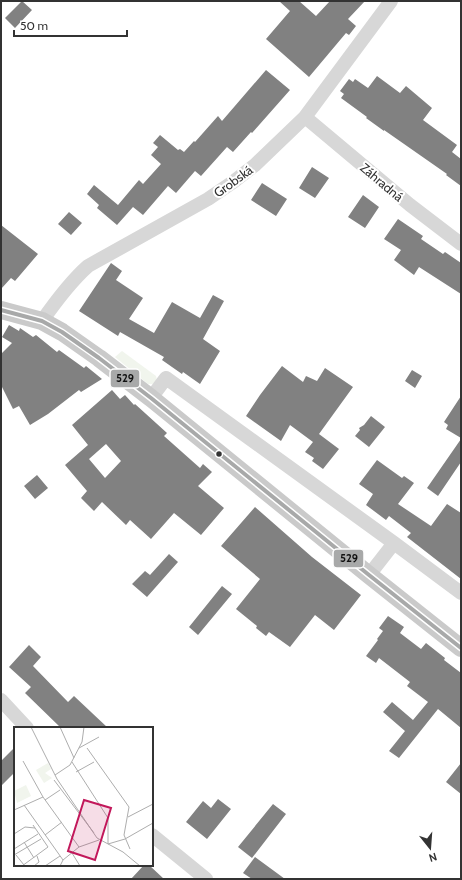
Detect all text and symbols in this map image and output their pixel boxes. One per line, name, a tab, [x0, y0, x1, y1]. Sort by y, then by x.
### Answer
scale bar	[14, 12, 127, 38]
text: 50 m	[20, 18, 48, 33]
street label: Záhradná	[357, 159, 407, 205]
street label: Grobská	[210, 161, 256, 201]
line badge: 529	[110, 369, 140, 388]
text: 529	[116, 371, 134, 385]
unlabelled marker	[214, 449, 224, 459]
line badge: 529	[333, 549, 364, 568]
text: 529	[340, 551, 358, 565]
inset map	[14, 727, 153, 866]
north arrow	[410, 828, 450, 868]
text: N	[427, 850, 439, 865]

